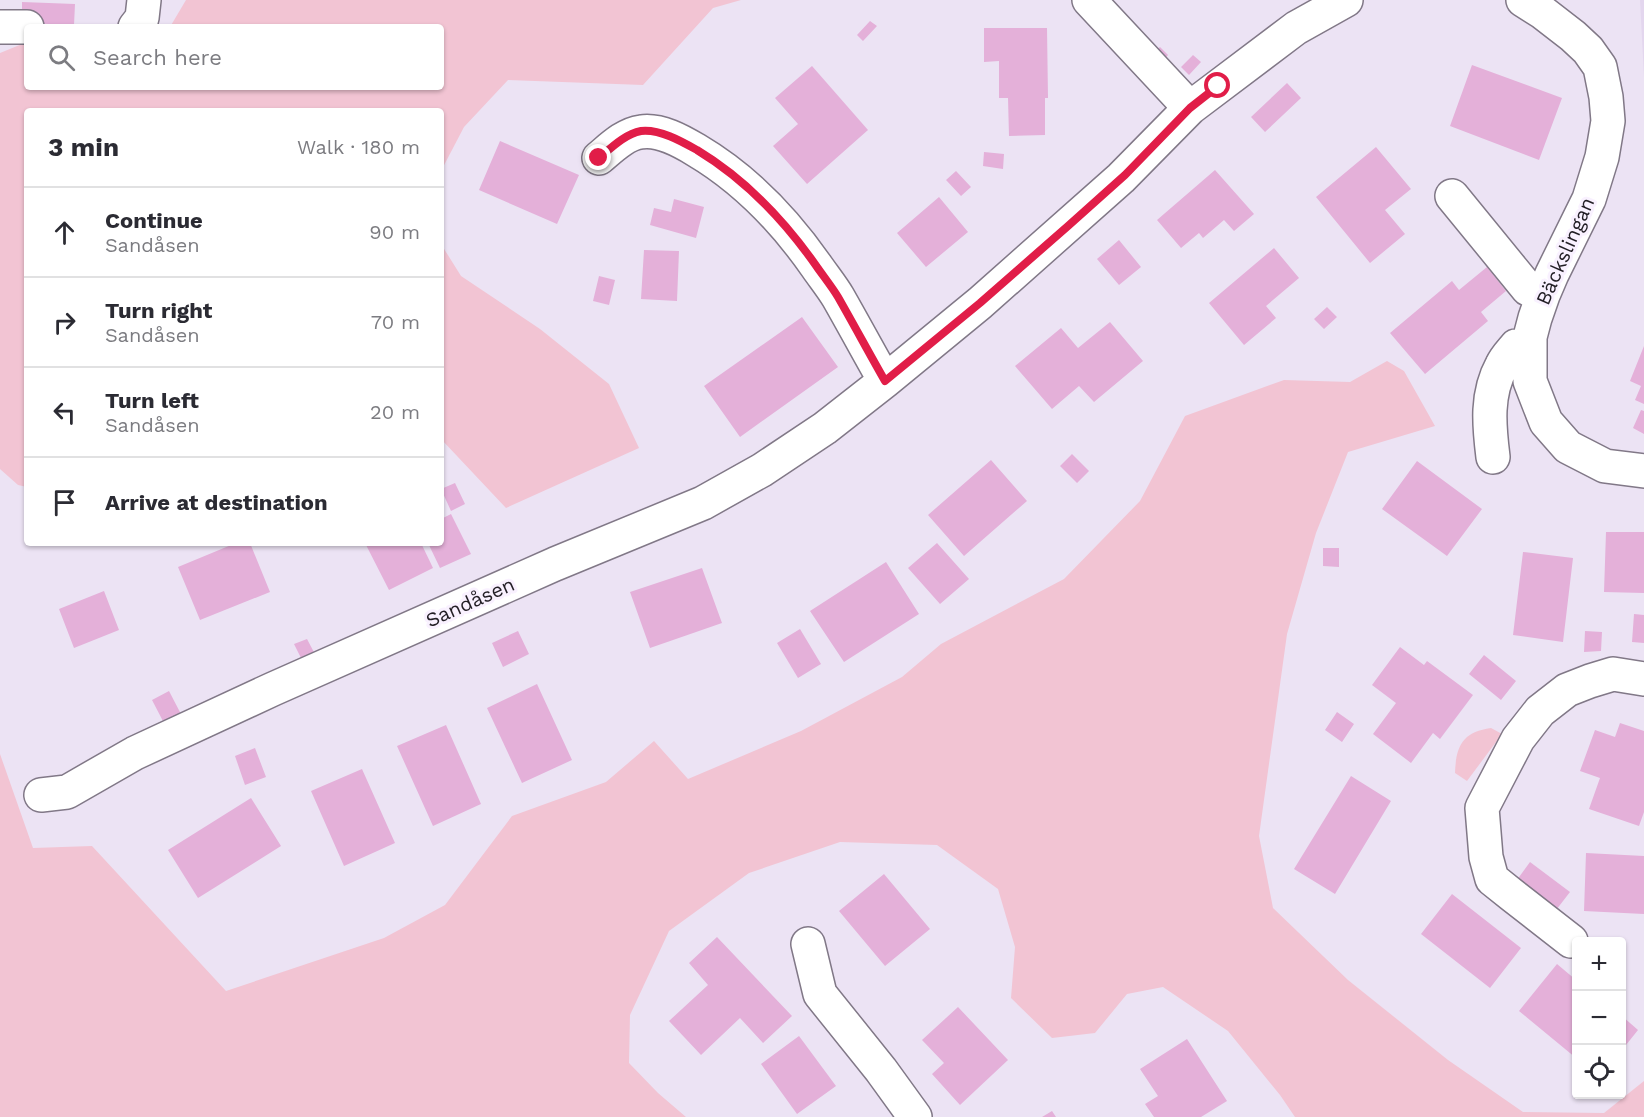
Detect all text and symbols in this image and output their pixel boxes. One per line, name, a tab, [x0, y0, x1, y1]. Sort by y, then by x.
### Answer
search box	[24, 24, 444, 90]
icon: search	[45, 41, 78, 74]
text: Search here	[93, 45, 222, 70]
route start	[1204, 72, 1230, 98]
text: 3 min	[48, 132, 119, 162]
text: Walk · 180 m	[297, 135, 420, 159]
route end	[585, 144, 611, 170]
street label: Bäckslingan	[1531, 193, 1599, 309]
text: Continue	[105, 208, 203, 233]
icon: ahead	[48, 216, 81, 249]
text: 90 m	[369, 220, 420, 244]
text: Sandåsen	[105, 233, 200, 257]
text: Turn right	[105, 298, 212, 323]
icon: right	[48, 306, 81, 339]
text: 70 m	[371, 310, 420, 334]
text: Sandåsen	[105, 323, 200, 347]
text: Turn left	[105, 388, 199, 413]
icon: left	[48, 396, 81, 429]
text: 20 m	[370, 400, 420, 424]
text: Sandåsen	[105, 413, 200, 437]
icon: arrive	[48, 486, 81, 519]
text: Arrive at destination	[105, 490, 328, 515]
street label: Sandåsen	[422, 572, 518, 632]
map controls	[1572, 937, 1626, 1099]
button: +	[1572, 937, 1626, 991]
button: −	[1572, 991, 1626, 1045]
button: locate	[1572, 1045, 1626, 1099]

